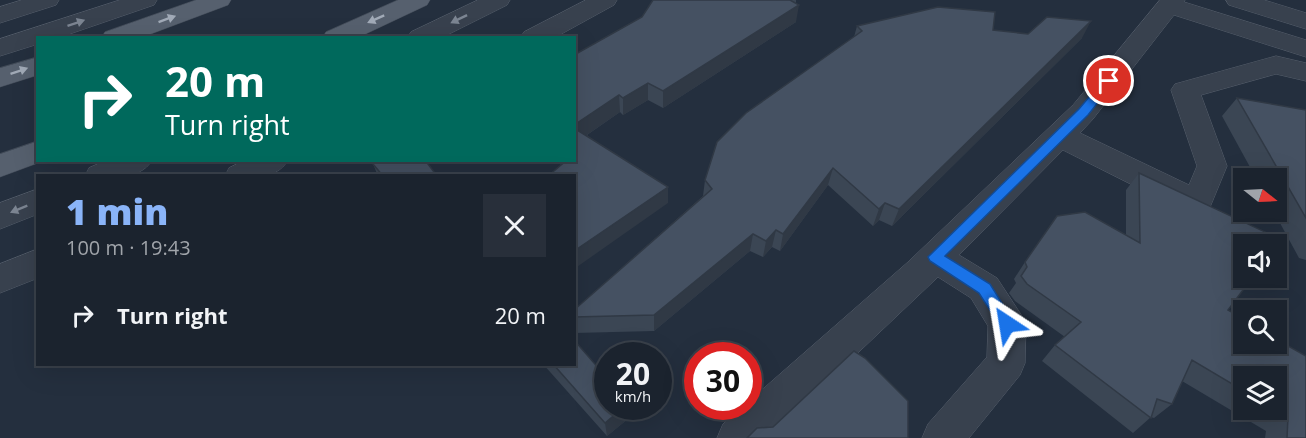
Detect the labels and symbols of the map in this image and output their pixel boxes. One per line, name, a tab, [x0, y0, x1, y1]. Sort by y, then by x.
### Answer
one-way arrow	[158, 13, 176, 23]
one-way arrow	[368, 14, 385, 23]
one-way arrow	[451, 15, 468, 24]
one-way arrow	[67, 18, 85, 28]
pin	[1083, 55, 1134, 106]
one-way arrow	[10, 66, 28, 76]
north arrow	[1233, 168, 1287, 222]
one-way arrow	[9, 204, 27, 214]
position arrow	[975, 292, 1039, 356]
speed limit sign: 30	[684, 342, 762, 420]

